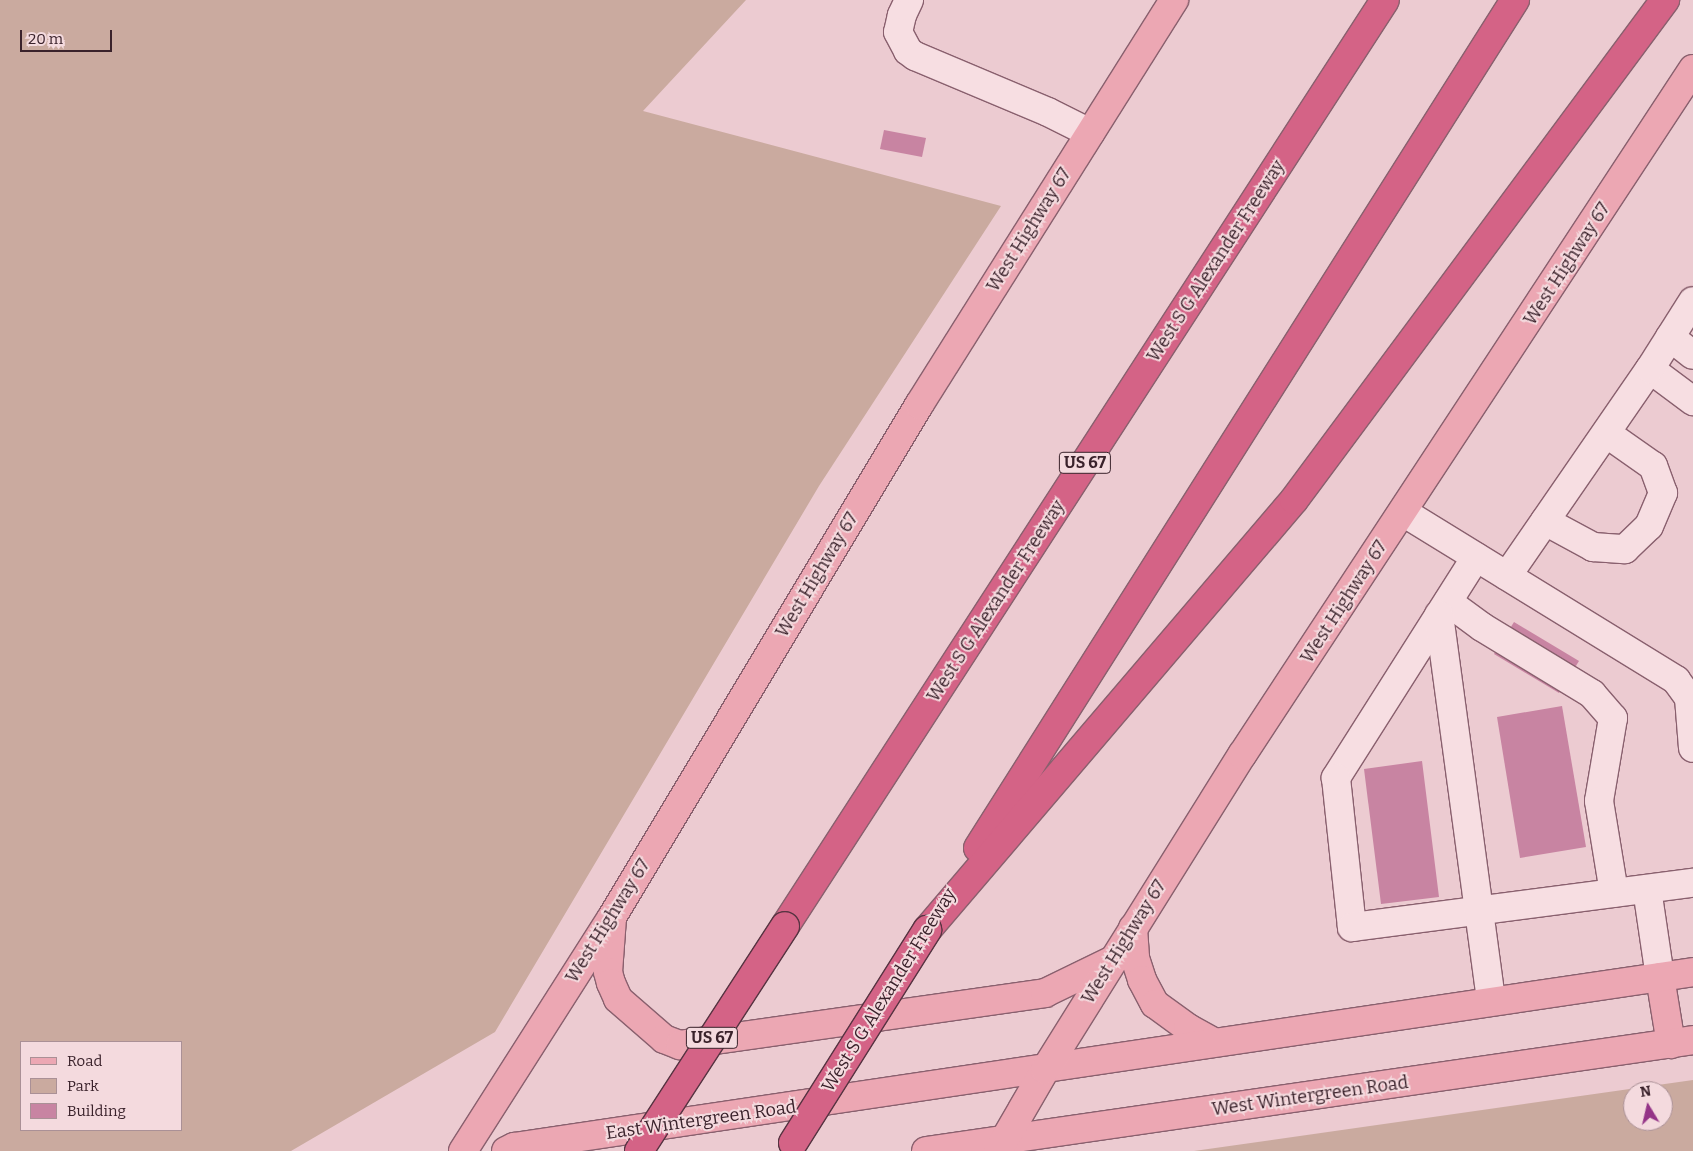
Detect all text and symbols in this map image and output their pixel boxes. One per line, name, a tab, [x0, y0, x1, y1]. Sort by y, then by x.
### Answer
scale bar	[22, 20, 115, 52]
text: 20 m	[28, 30, 63, 48]
street label: West S G Alexander Freeway	[1143, 156, 1289, 366]
street label: West Highway 67	[982, 164, 1076, 296]
street label: West Highway 67	[1519, 199, 1615, 329]
road number: US 67	[1059, 449, 1111, 476]
street label: West S G Alexander Freeway	[923, 496, 1069, 706]
street label: West Highway 67	[771, 509, 863, 641]
street label: West Highway 67	[1296, 537, 1392, 667]
street label: West Highway 67	[561, 855, 655, 987]
street label: West Highway 67	[1077, 876, 1171, 1008]
street label: West S G Alexander Freeway	[817, 884, 961, 1096]
road number: US 67	[686, 1024, 738, 1052]
legend	[20, 1041, 182, 1131]
text: Road	[67, 1052, 102, 1070]
street label: West Wintergreen Road	[1210, 1072, 1410, 1120]
text: Park	[67, 1077, 99, 1095]
north arrow	[1623, 1081, 1673, 1131]
text: N	[1639, 1082, 1652, 1101]
street label: East Wintergreen Road	[604, 1096, 798, 1144]
text: Building	[67, 1102, 126, 1120]

